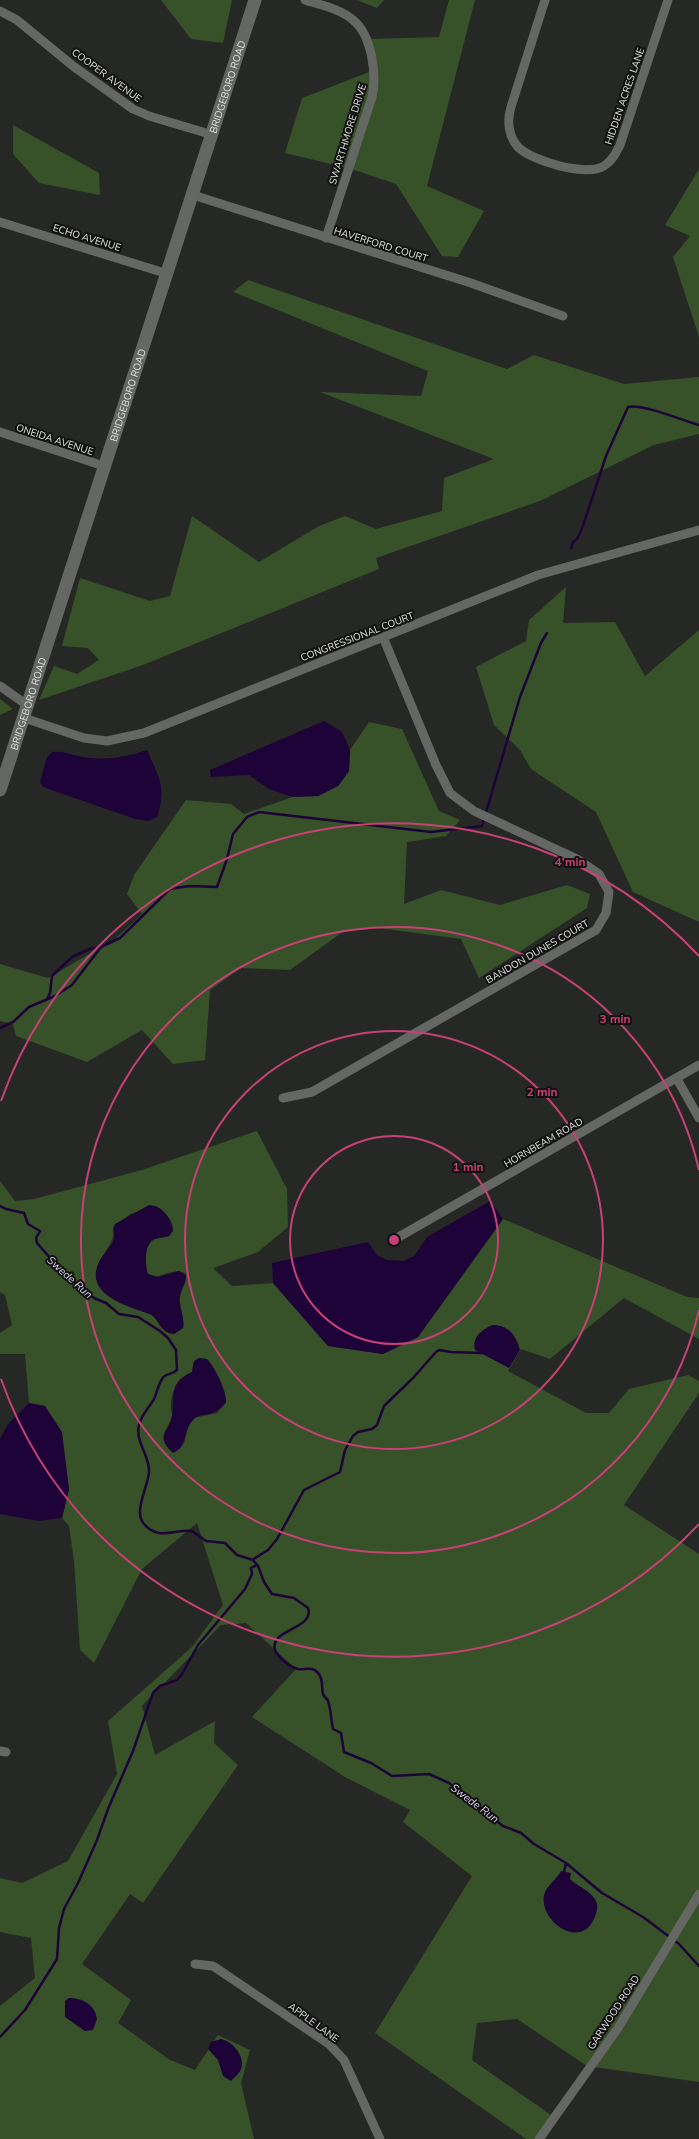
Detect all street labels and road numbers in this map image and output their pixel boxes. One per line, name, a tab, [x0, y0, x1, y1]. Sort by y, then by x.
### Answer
street label: BRIDGEBORO ROAD	[206, 39, 249, 135]
street label: COOPER AVENUE	[69, 46, 144, 106]
street label: HIDDEN ACRES LANE	[602, 46, 648, 147]
street label: SWARTHMORE DRIVE	[326, 82, 370, 186]
street label: ECHO AVENUE	[51, 221, 123, 255]
street label: HAVERFORD COURT	[332, 224, 429, 266]
street label: BRIDGEBORO ROAD	[107, 347, 150, 444]
street label: ONEIDA AVENUE	[14, 421, 95, 459]
street label: CONGRESSIONAL COURT	[299, 609, 416, 665]
street label: BRIDGEBORO ROAD	[7, 655, 50, 752]
street label: BANDON DUNES COURT	[483, 917, 592, 987]
street label: HORNBEAM ROAD	[501, 1115, 586, 1171]
street label: GARWOOD ROAD	[584, 1973, 643, 2053]
street label: APPLE LANE	[285, 2000, 342, 2046]

